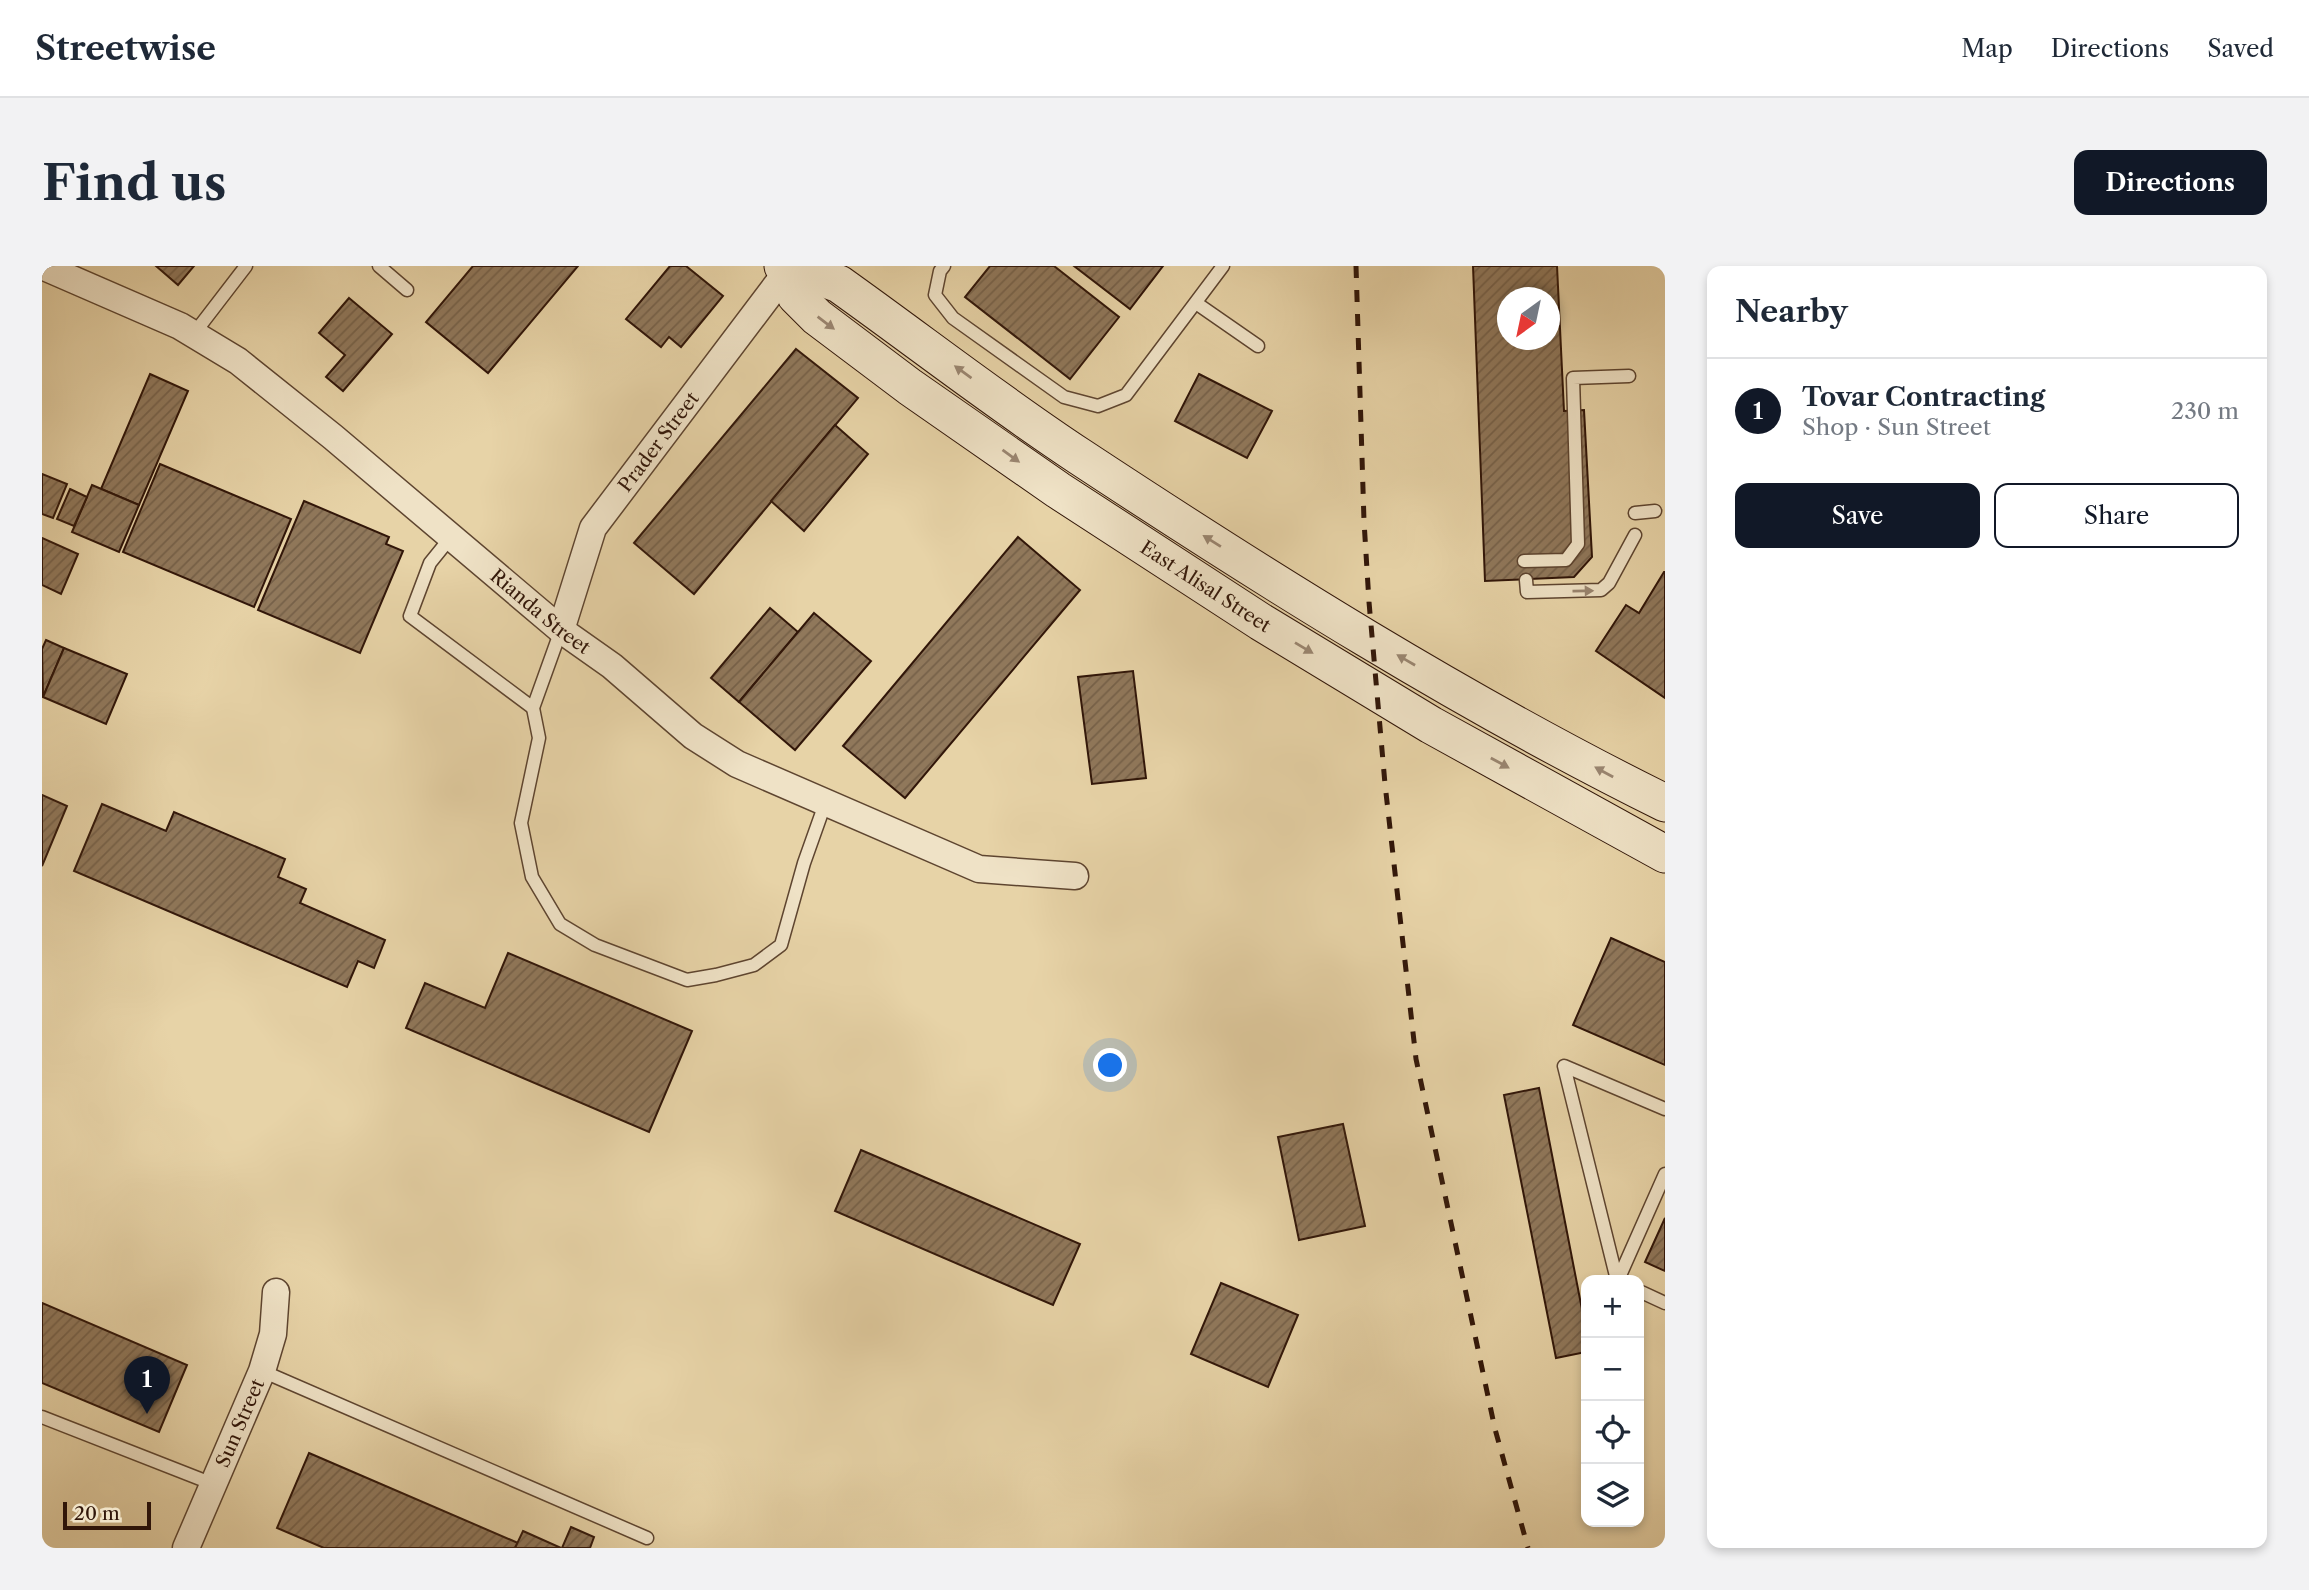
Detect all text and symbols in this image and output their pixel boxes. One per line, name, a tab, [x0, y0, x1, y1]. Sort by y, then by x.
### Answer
text: Streetwise	[35, 28, 216, 69]
text: Map	[1961, 34, 2013, 63]
text: Directions	[2051, 34, 2169, 63]
text: Saved	[2207, 34, 2274, 63]
button: Directions	[2074, 150, 2267, 215]
text: Find us	[42, 152, 226, 213]
north arrow	[1497, 287, 1560, 350]
text: Nearby	[1735, 293, 1848, 330]
one-way arrow	[817, 316, 835, 330]
one-way arrow	[954, 366, 972, 380]
text: Tovar Contracting	[1802, 381, 2045, 413]
street label: Prader Street	[613, 387, 704, 497]
text: 1	[1753, 397, 1763, 425]
text: 230 m	[2171, 397, 2239, 425]
text: Shop · Sun Street	[1802, 413, 1991, 441]
one-way arrow	[1002, 449, 1020, 463]
button: Save	[1735, 483, 1980, 548]
button: Share	[1994, 483, 2239, 548]
one-way arrow	[1202, 535, 1222, 548]
street label: East Alisal Street	[1136, 536, 1275, 637]
street label: Rianda Street	[486, 564, 595, 659]
one-way arrow	[1572, 585, 1594, 597]
one-way arrow	[1294, 641, 1313, 654]
one-way arrow	[1396, 654, 1415, 667]
one-way arrow	[1490, 757, 1510, 769]
one-way arrow	[1594, 766, 1614, 778]
your location	[1093, 1048, 1127, 1082]
map controls	[1581, 1275, 1644, 1527]
button: +	[1581, 1275, 1644, 1338]
button: −	[1581, 1338, 1644, 1401]
pin: 1	[124, 1356, 170, 1414]
street label: Sun Street	[211, 1375, 269, 1471]
button: locate	[1581, 1401, 1644, 1464]
button: layers	[1581, 1464, 1644, 1527]
scale bar	[63, 1499, 150, 1531]
text: 20 m	[74, 1502, 120, 1525]

